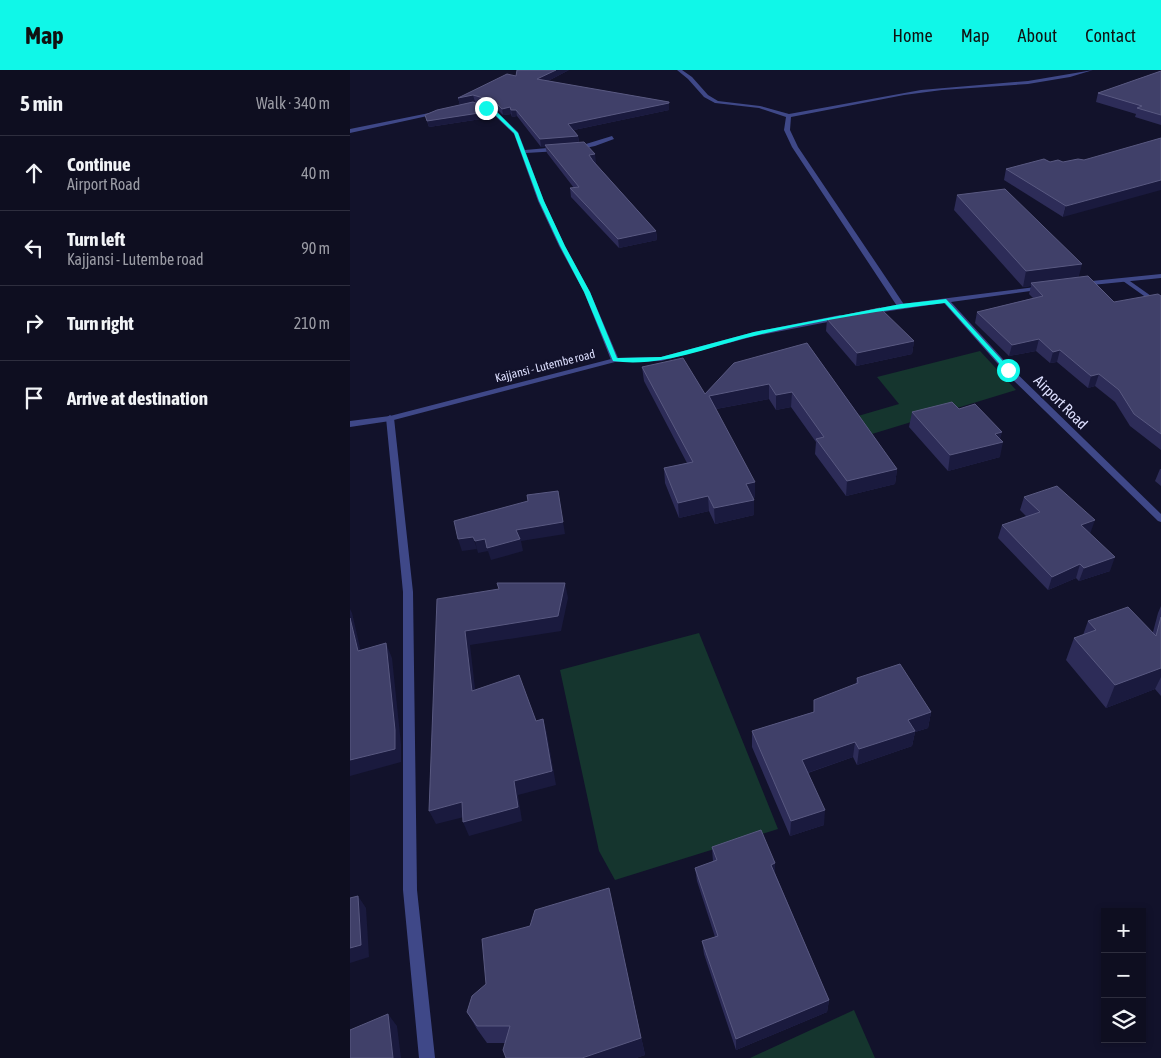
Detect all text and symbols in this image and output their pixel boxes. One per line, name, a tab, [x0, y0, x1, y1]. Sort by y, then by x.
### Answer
text: Map	[25, 22, 64, 49]
text: Home	[893, 25, 933, 46]
text: Map	[961, 25, 990, 46]
text: About	[1018, 25, 1057, 46]
text: Contact	[1085, 25, 1136, 46]
text: 5 min	[20, 91, 63, 115]
text: Walk · 340 m	[256, 94, 330, 112]
route end	[475, 97, 498, 120]
text: Continue	[67, 153, 131, 175]
icon: ahead	[20, 159, 48, 187]
text: 40 m	[301, 164, 330, 182]
text: Airport Road	[67, 175, 140, 193]
text: Turn left	[67, 228, 125, 250]
icon: left	[20, 234, 48, 262]
text: 90 m	[301, 239, 330, 257]
text: Kajjansi - Lutembe road	[67, 250, 204, 268]
icon: right	[20, 309, 48, 337]
text: Turn right	[67, 312, 134, 334]
text: 210 m	[294, 314, 330, 332]
street label: Kajjansi - Lutembe road	[494, 347, 596, 385]
route start	[997, 359, 1020, 382]
street label: Airport Road	[1031, 372, 1091, 432]
icon: arrive	[20, 384, 48, 412]
text: Arrive at destination	[67, 387, 208, 409]
map controls	[1101, 908, 1146, 1043]
button: +	[1101, 908, 1146, 953]
button: −	[1101, 953, 1146, 998]
button: layers	[1101, 998, 1146, 1043]

